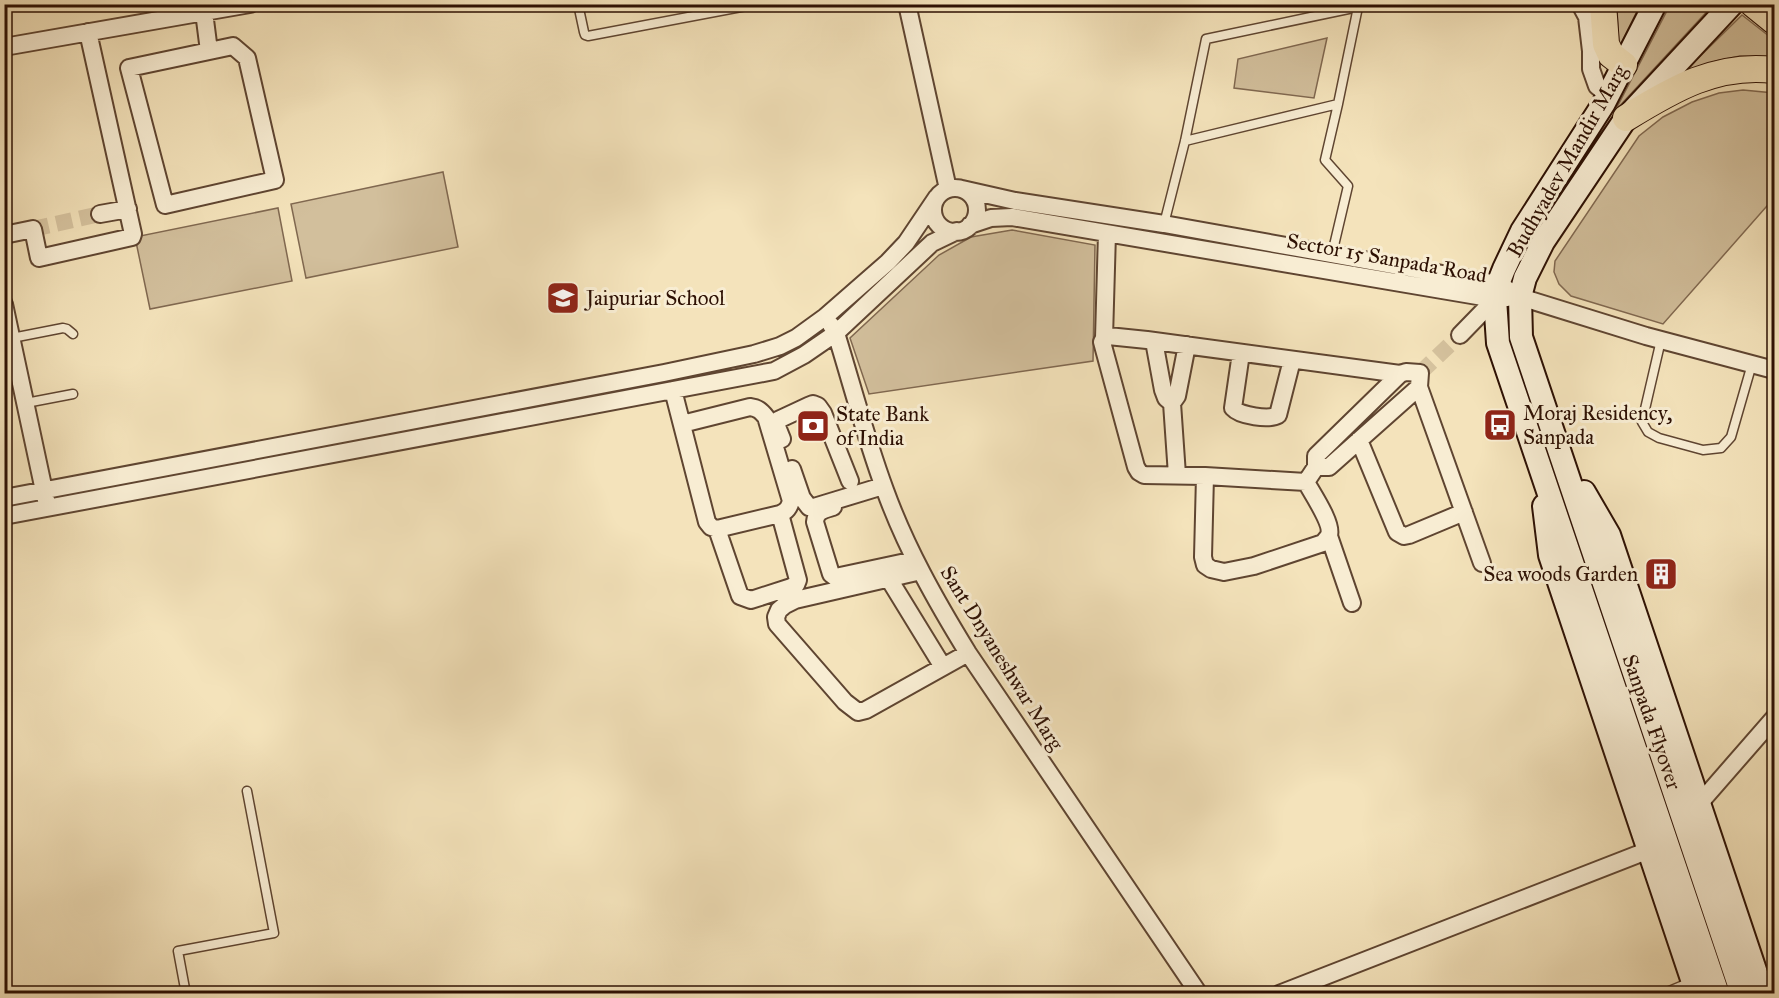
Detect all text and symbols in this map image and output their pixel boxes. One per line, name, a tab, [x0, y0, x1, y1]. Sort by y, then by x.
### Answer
street label: Budhyadev Mandir Marg	[1501, 60, 1633, 262]
street label: Sector 15 Sanpada Road	[1285, 228, 1490, 289]
school or university icon: Jaipuriar School	[545, 280, 581, 316]
place label: Jaipuriar School	[584, 285, 725, 311]
place label: Moraj Residency, Sanpada	[1523, 400, 1672, 450]
place label: State Bank of India	[836, 401, 929, 451]
bus stop icon: Moraj Residency, Sanpada	[1482, 407, 1518, 443]
bank icon: State Bank of India	[795, 408, 831, 444]
building icon: Sea woods Garden	[1643, 556, 1679, 592]
street label: Sant Dnyaneshwar Marg	[935, 561, 1069, 755]
place label: Sea woods Garden	[1483, 561, 1638, 587]
street label: Sanpada Flyover	[1617, 651, 1687, 793]

